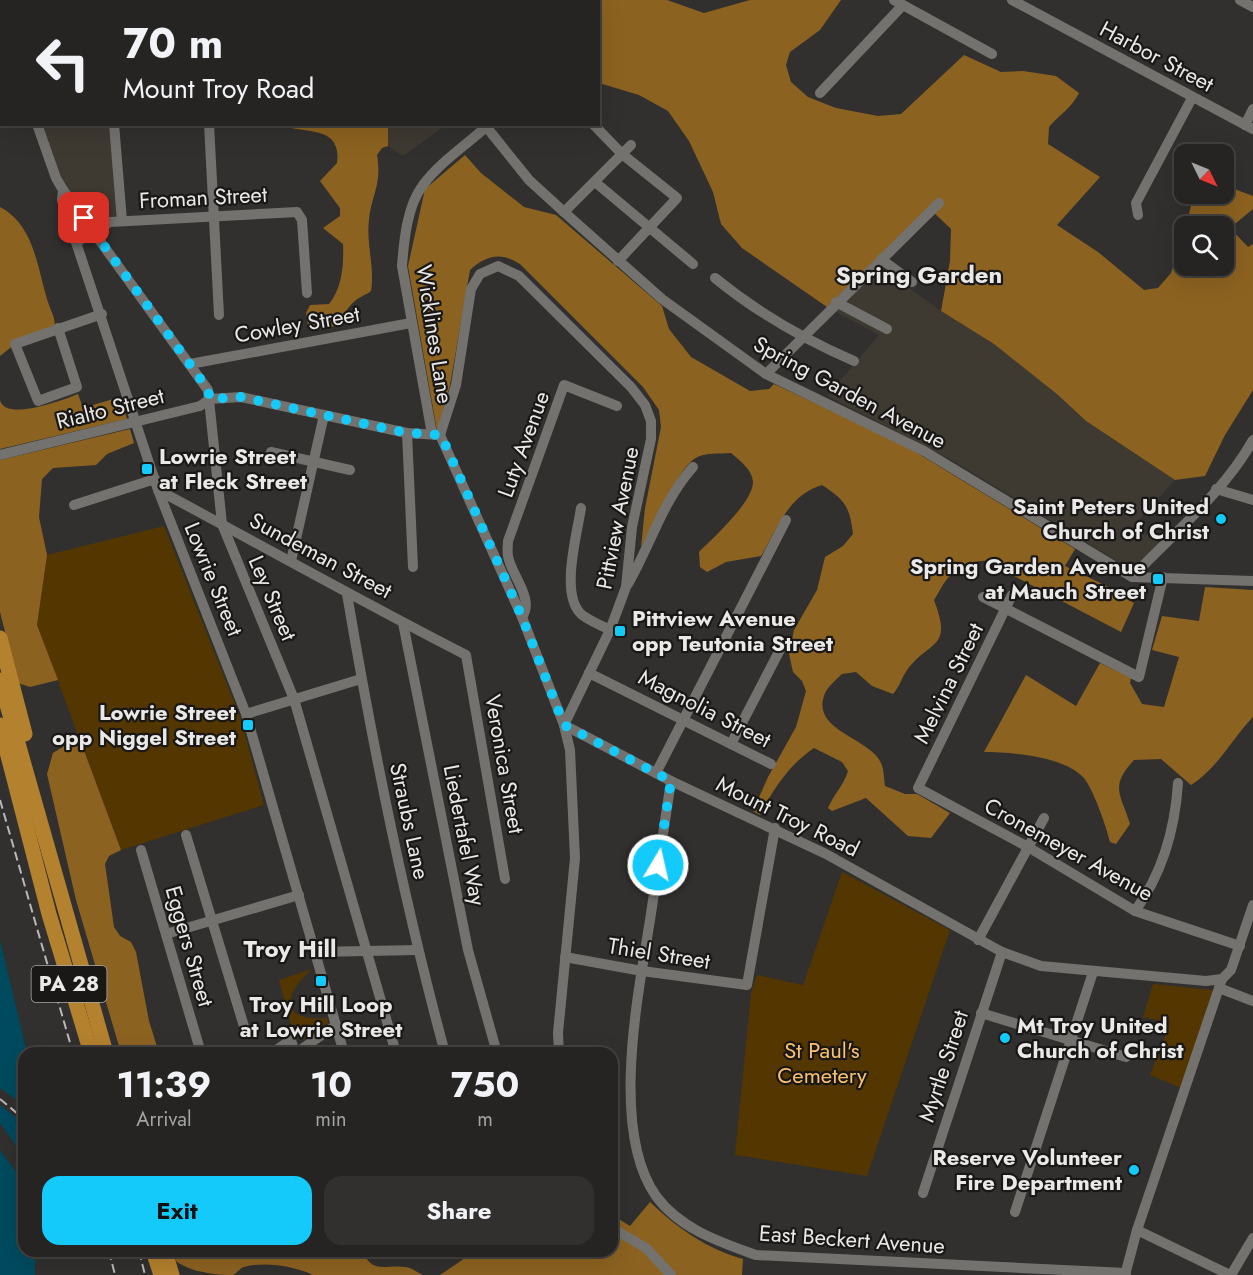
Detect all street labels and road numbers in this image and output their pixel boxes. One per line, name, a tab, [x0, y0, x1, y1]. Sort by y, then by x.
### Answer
street label: Harbor Street	[1094, 13, 1220, 100]
street label: Froman Street	[138, 178, 269, 216]
street label: Wicklines Lane	[408, 262, 462, 406]
street label: Cowley Street	[232, 297, 363, 351]
street label: Spring Garden Avenue	[748, 328, 952, 456]
street label: Rialto Street	[53, 379, 168, 437]
street label: Luty Avenue	[489, 386, 557, 502]
street label: Pittview Avenue	[587, 444, 647, 592]
street label: Sundeman Street	[244, 504, 399, 606]
street label: Lowrie Street	[177, 517, 252, 641]
street label: Ley Street	[241, 550, 306, 646]
street label: Melvina Street	[905, 617, 991, 749]
street label: Magnolia Street	[633, 661, 777, 755]
street label: Veronica Street	[477, 692, 533, 837]
street label: Straubs Lane	[382, 760, 438, 882]
street label: Liedertafel Way	[436, 762, 494, 909]
street label: Mount Troy Road	[711, 767, 865, 865]
street label: Cronemeyer Avenue	[979, 789, 1159, 909]
street label: Eggers Street	[158, 882, 223, 1011]
street label: Thiel Street	[606, 929, 713, 977]
road number: PA 28	[32, 966, 106, 1002]
street label: Myrtle Street	[910, 1005, 976, 1126]
street label: East Beckert Avenue	[758, 1217, 946, 1261]

